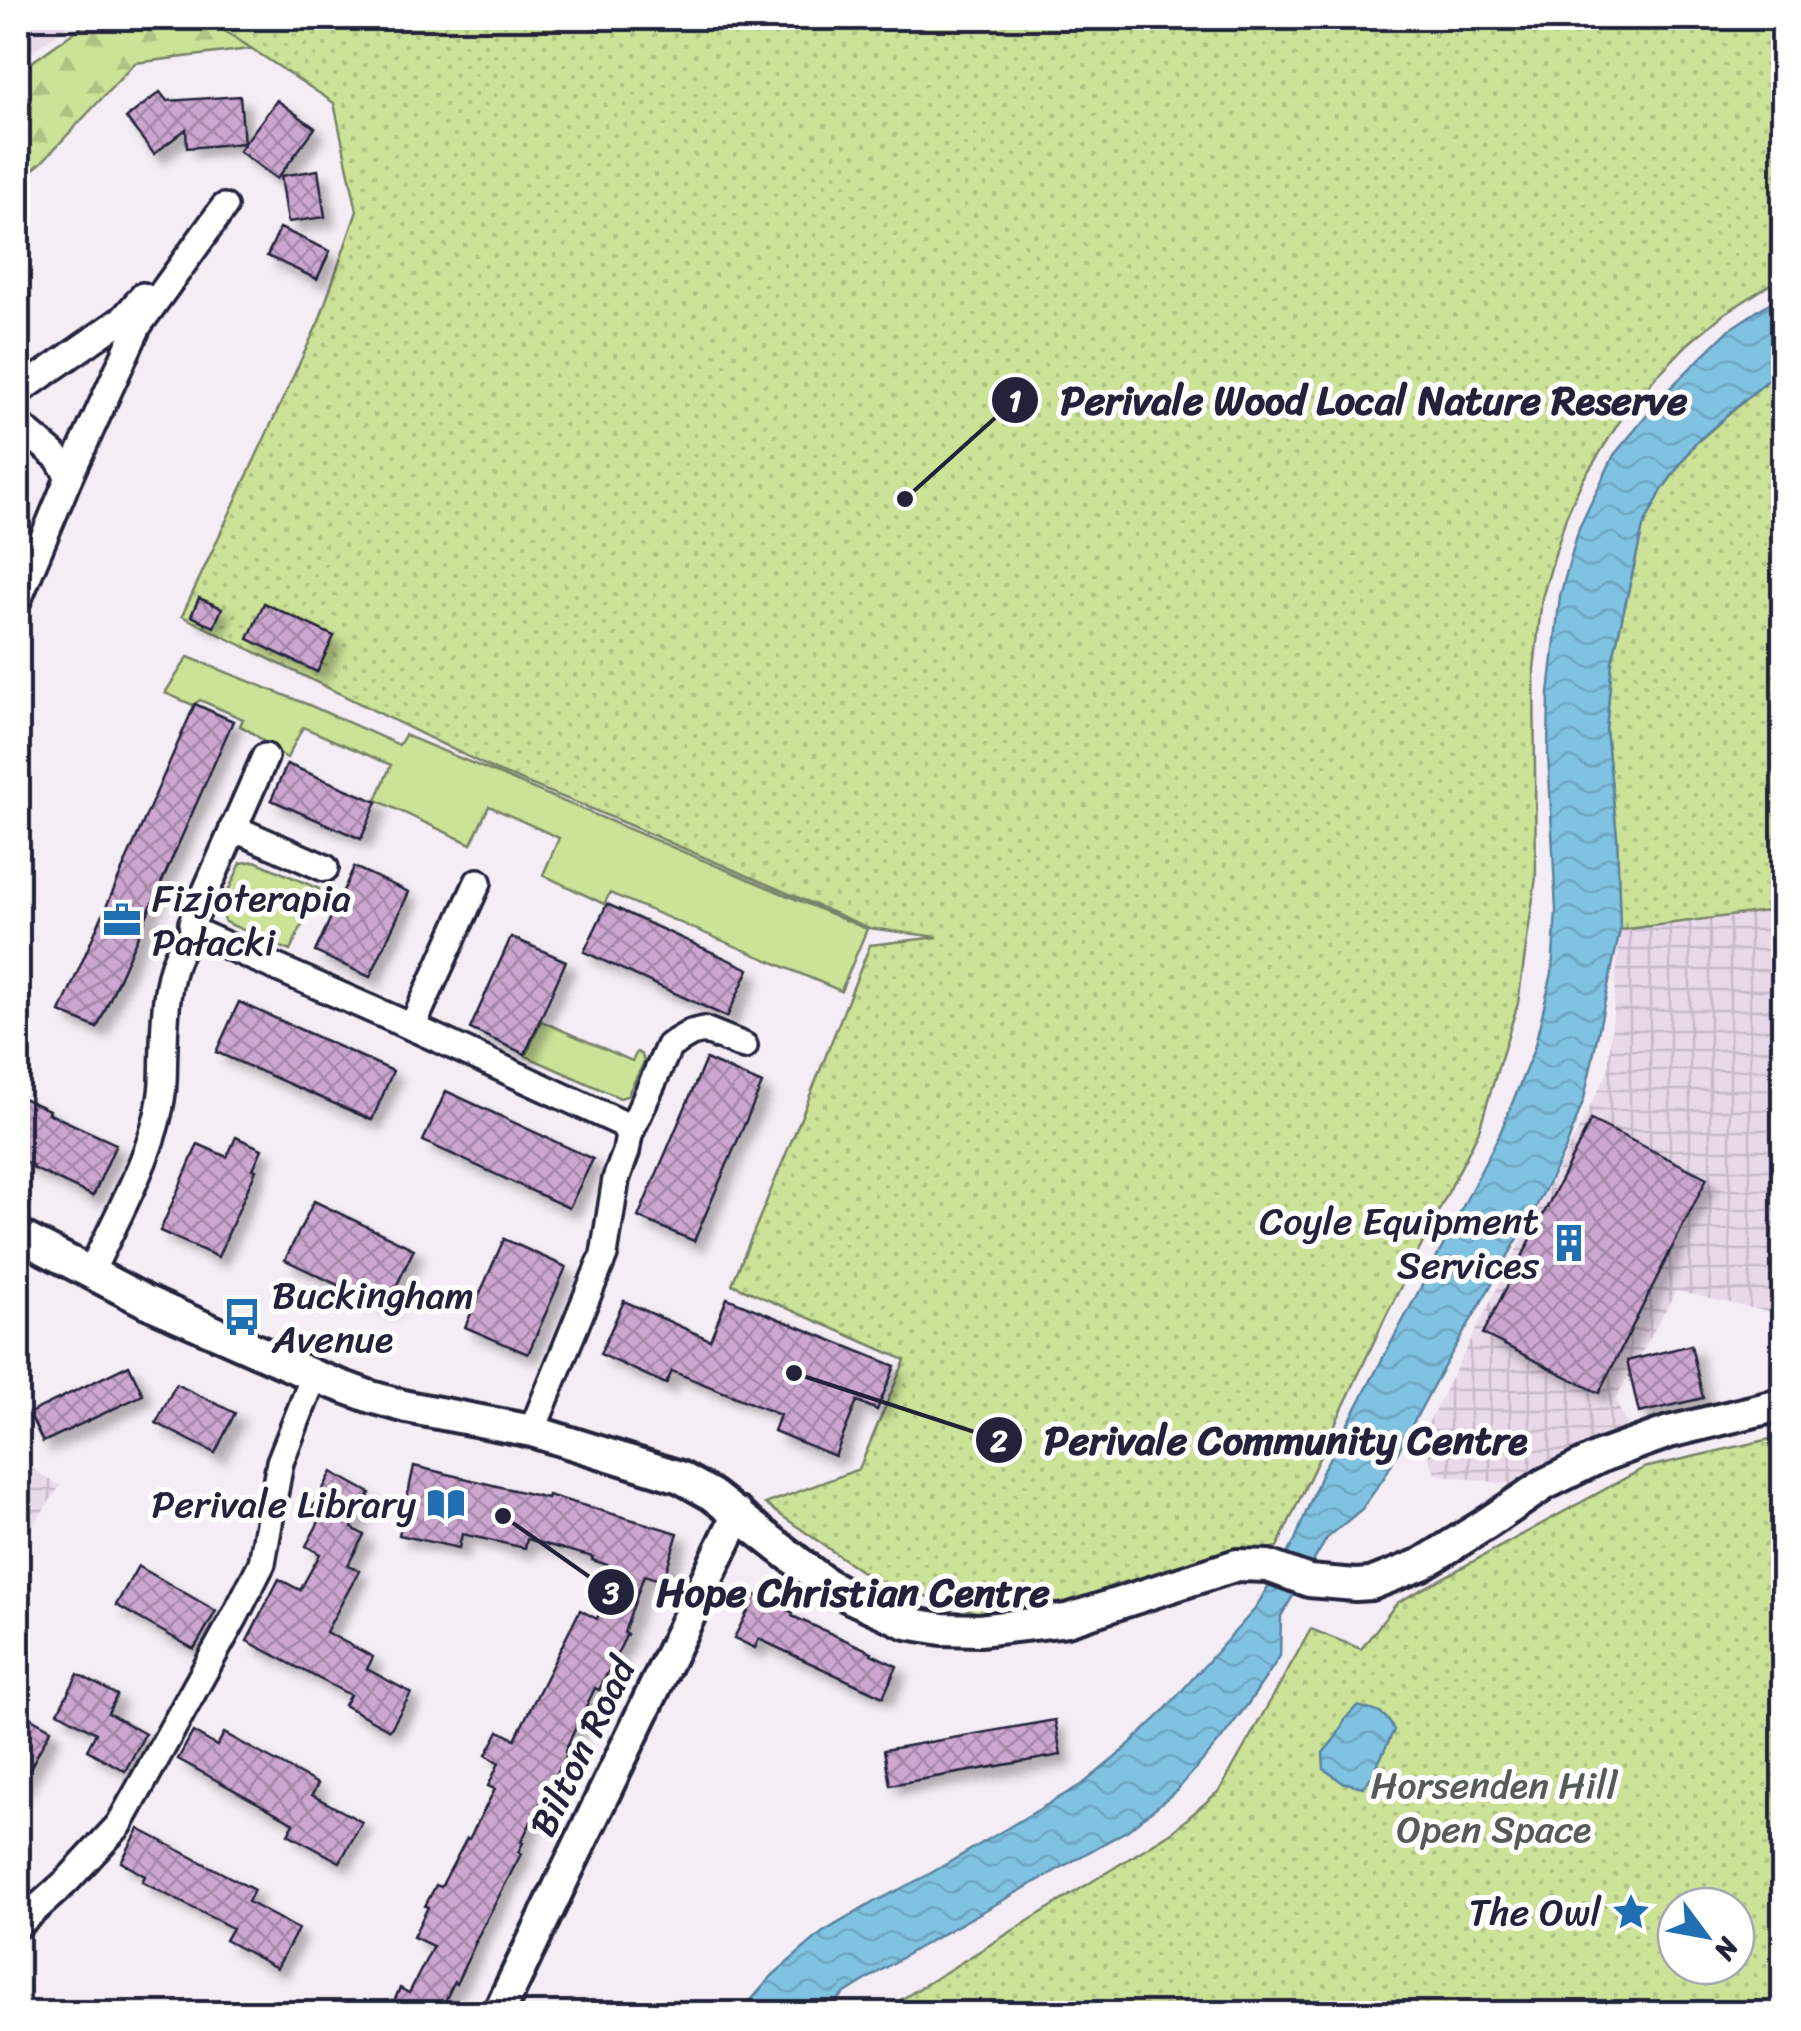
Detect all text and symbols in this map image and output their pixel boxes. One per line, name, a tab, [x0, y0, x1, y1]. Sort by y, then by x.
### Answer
callout: Perivale Wood Local Nature Reserve	[990, 365, 1708, 435]
text: Perivale Wood Local Nature Reserve	[1061, 365, 1688, 436]
text: 1	[1009, 374, 1022, 428]
place label: Fizjoterapia Pałacki	[152, 865, 351, 976]
office icon: Fizjoterapia Pałacki	[101, 899, 143, 941]
place label: Coyle Equipment Services	[1260, 1188, 1540, 1299]
building icon: Coyle Equipment Services	[1548, 1222, 1590, 1264]
place label: Buckingham Avenue	[271, 1262, 474, 1373]
bus stop icon: Buckingham Avenue	[221, 1296, 263, 1338]
callout: Perivale Community Centre	[974, 1405, 1548, 1475]
text: Perivale Community Centre	[1044, 1405, 1528, 1476]
text: 2	[990, 1414, 1008, 1468]
place label: Perivale Library	[151, 1471, 416, 1538]
library icon: Perivale Library	[425, 1483, 467, 1525]
callout: Hope Christian Centre	[586, 1557, 1069, 1627]
text: Hope Christian Centre	[656, 1557, 1050, 1628]
text: 3	[602, 1566, 620, 1620]
street label: Bilton Road	[510, 1643, 656, 1849]
park label: Horsenden Hill Open Space	[1370, 1752, 1619, 1863]
place label: The Owl	[1469, 1879, 1602, 1946]
north arrow	[1656, 1886, 1756, 1986]
place icon: The Owl	[1610, 1891, 1652, 1933]
text: N	[1701, 1927, 1753, 1971]

